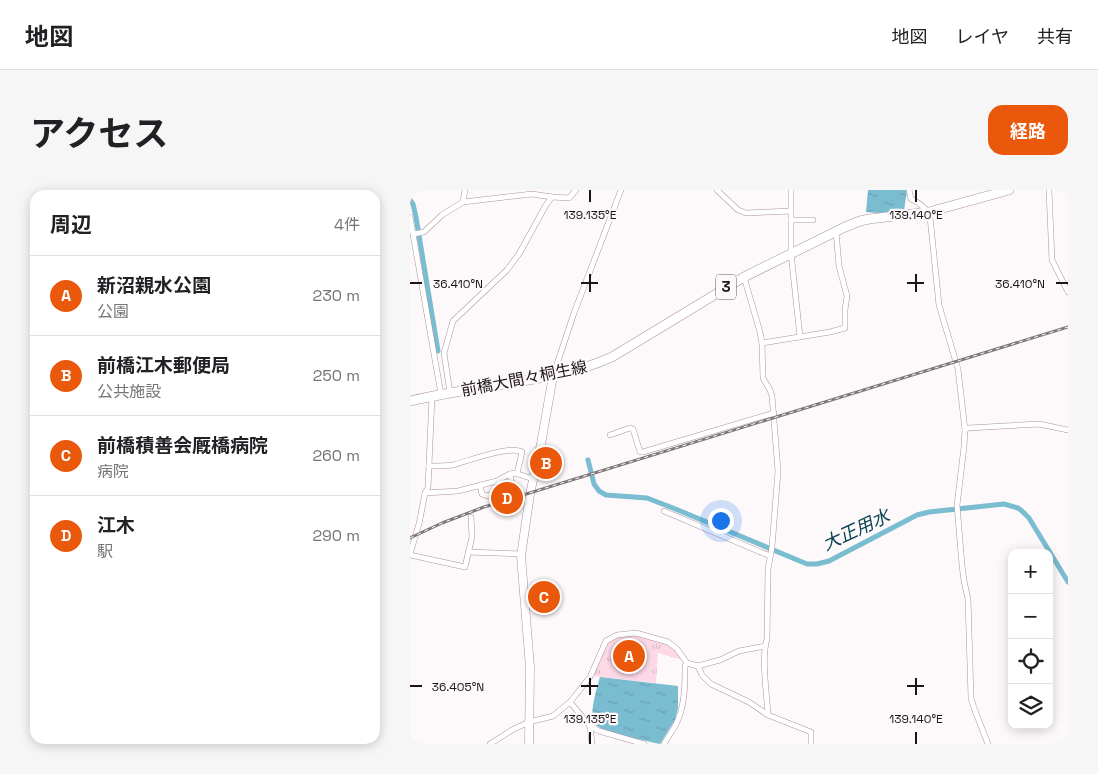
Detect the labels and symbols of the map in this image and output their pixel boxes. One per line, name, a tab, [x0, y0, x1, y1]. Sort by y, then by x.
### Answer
text: 139.135°E	[564, 207, 617, 223]
text: 139.140°E	[889, 207, 943, 223]
road number: 3	[716, 274, 736, 300]
text: 36.410°N	[433, 276, 483, 292]
text: 36.410°N	[995, 276, 1045, 292]
street label: 前橋大間々桐生線	[459, 356, 589, 401]
pin: B	[530, 444, 562, 482]
pin: D	[491, 479, 523, 517]
water label: 大正用水	[818, 503, 895, 555]
your location	[708, 508, 734, 534]
pin: C	[528, 578, 560, 616]
pin: A	[613, 637, 645, 675]
text: 36.405°N	[432, 679, 484, 695]
text: 139.135°E	[564, 711, 617, 727]
text: 139.140°E	[889, 711, 943, 727]

